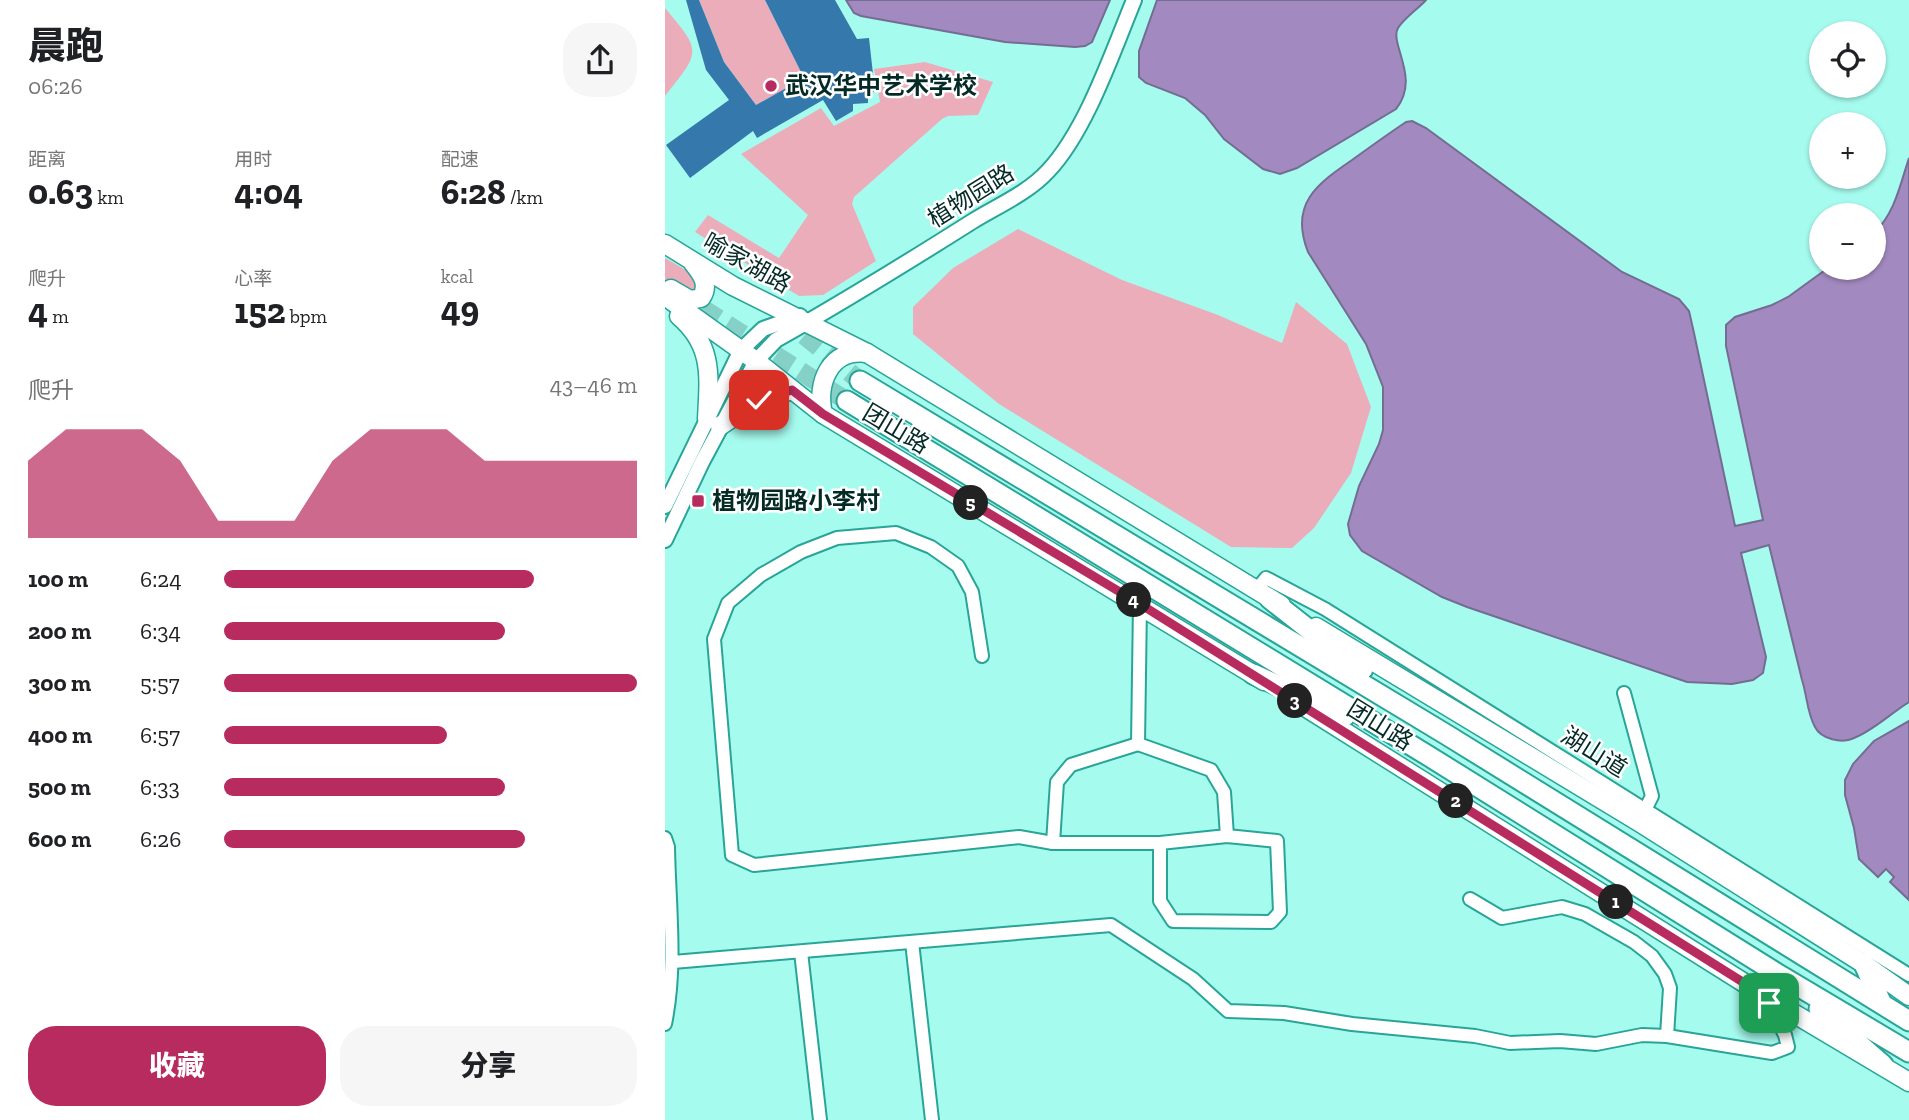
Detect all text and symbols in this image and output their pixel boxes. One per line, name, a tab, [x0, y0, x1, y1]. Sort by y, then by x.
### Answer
map controls	[1809, 21, 1886, 280]
button: locate	[1809, 21, 1886, 98]
text: 晨跑	[28, 23, 104, 69]
button: share	[563, 23, 637, 97]
place label: 武汉华中艺术学校	[785, 71, 977, 100]
text: 06:26	[28, 72, 83, 100]
marker: 武汉华中艺术学校	[763, 78, 779, 94]
button: +	[1809, 112, 1886, 189]
text: 距离	[28, 148, 66, 171]
text: 用时	[234, 148, 272, 171]
text: 配速	[441, 148, 479, 171]
street label: 植物园路	[922, 158, 1019, 233]
text: 0.63	[28, 171, 93, 213]
text: 4:04	[234, 171, 303, 213]
text: 6:28	[441, 171, 506, 213]
text: km	[93, 186, 124, 209]
text: /km	[506, 186, 543, 209]
button: −	[1809, 203, 1886, 280]
street label: 喻家湖路	[698, 227, 796, 299]
text: kcal	[441, 265, 473, 288]
text: 爬升	[28, 267, 66, 290]
text: 心率	[234, 267, 272, 290]
text: 49	[441, 288, 479, 330]
text: 4	[28, 290, 48, 332]
text: 152	[234, 290, 286, 332]
text: m	[48, 305, 69, 328]
text: bpm	[286, 305, 327, 328]
pin	[729, 370, 789, 430]
text: 43–46 m	[550, 371, 637, 399]
text: 爬升	[28, 376, 74, 404]
icon: check	[740, 381, 778, 419]
street label: 团山路	[858, 398, 935, 460]
place label: 植物园路小李村	[712, 486, 880, 515]
pin: 5	[953, 486, 989, 520]
text: 5	[966, 491, 975, 514]
marker: 植物园路小李村	[690, 493, 706, 509]
text: 100 m	[28, 565, 88, 593]
text: 6:24	[140, 565, 182, 593]
pin: 4	[1117, 582, 1151, 618]
text: 4	[1128, 588, 1139, 611]
text: 200 m	[28, 617, 91, 645]
text: 6:34	[140, 617, 181, 645]
text: 300 m	[28, 669, 91, 697]
text: 5:57	[140, 669, 180, 697]
pin: 3	[1277, 684, 1313, 718]
text: 3	[1289, 689, 1300, 712]
street label: 团山路	[1342, 693, 1418, 756]
street label: 湖山道	[1556, 720, 1632, 783]
text: 400 m	[28, 721, 92, 749]
text: 6:57	[140, 721, 180, 749]
text: 500 m	[28, 773, 91, 801]
text: 6:33	[140, 773, 180, 801]
pin: 2	[1439, 784, 1473, 818]
text: 2	[1450, 789, 1461, 812]
text: 600 m	[28, 825, 91, 853]
text: 6:26	[140, 825, 181, 853]
pin: 1	[1599, 884, 1633, 920]
text: 1	[1612, 890, 1619, 913]
pin	[1739, 973, 1799, 1033]
icon: arrive	[1750, 984, 1788, 1022]
button: 收藏	[28, 1026, 326, 1106]
button: 分享	[340, 1026, 637, 1106]

